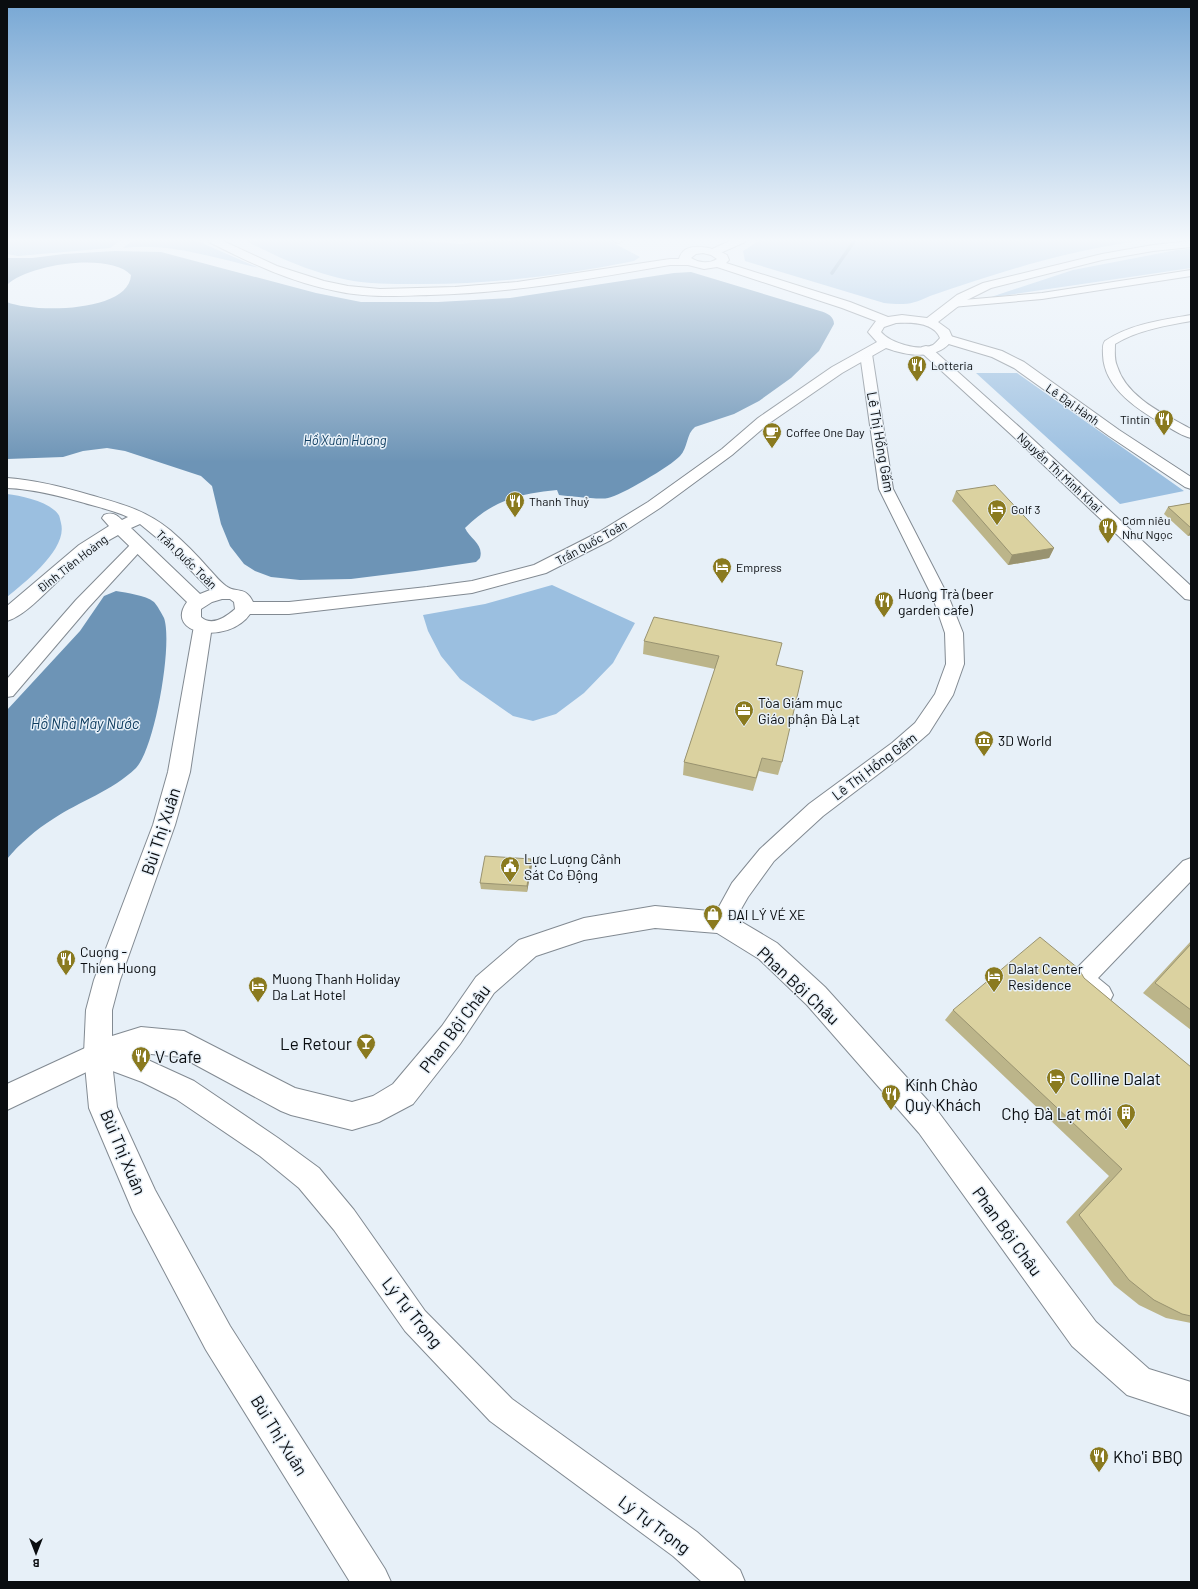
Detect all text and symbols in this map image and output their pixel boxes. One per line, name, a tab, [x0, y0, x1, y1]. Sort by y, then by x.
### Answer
restaurant icon: Lotteria	[906, 354, 928, 382]
place label: Lotteria	[931, 358, 973, 372]
street label: Lê Đại Hành	[1044, 380, 1102, 428]
street label: Lê Thị Hồng Gấm	[864, 390, 898, 494]
restaurant icon: Tintin	[1153, 408, 1175, 436]
place label: Tintin	[1120, 412, 1150, 426]
cafe icon: Coffee One Day	[761, 421, 783, 449]
place label: Coffee One Day	[786, 425, 865, 439]
street label: Nguyễn Thị Minh Khai	[1015, 429, 1105, 515]
water label: Hồ Xuân Hương	[304, 432, 387, 448]
restaurant icon: Thanh Thuỷ	[504, 490, 526, 518]
place label: Thanh Thuỷ	[529, 494, 589, 508]
hotel icon: Golf 3	[986, 498, 1008, 526]
place label: Golf 3	[1011, 502, 1041, 516]
place label: Cơm niêu Như Ngọc	[1122, 513, 1173, 541]
restaurant icon: Cơm niêu Như Ngọc	[1097, 516, 1119, 544]
street label: Trần Quốc Toản	[553, 517, 629, 567]
street label: Trần Quốc Toản	[154, 527, 220, 591]
street label: Đinh Tiên Hoàng	[34, 531, 110, 595]
hotel icon: Empress	[711, 556, 733, 584]
place label: Empress	[736, 560, 782, 574]
place label: Hương Trà (beer garden cafe)	[898, 585, 994, 618]
restaurant icon: Hương Trà (beer garden cafe)	[873, 590, 895, 618]
place label: Tòa Giám mục Giáo phận Đà Lạt	[758, 694, 860, 727]
office icon: Tòa Giám mục Giáo phận Đà Lạt	[733, 699, 755, 727]
water label: Hồ Nhà Máy Nước	[31, 714, 140, 732]
street label: Lê Thị Hồng Gấm	[828, 729, 920, 803]
museum icon: 3D World	[973, 729, 995, 757]
place label: 3D World	[998, 732, 1052, 749]
street label: Bùi Thị Xuân	[136, 785, 184, 877]
place label: Lực Lượng Cảnh Sát Cơ Động	[524, 850, 621, 883]
public building icon: Lực Lượng Cảnh Sát Cơ Động	[499, 855, 521, 883]
shop icon: ĐẠI LÝ VÉ XE	[702, 903, 724, 931]
place label: ĐẠI LÝ VÉ XE	[727, 906, 806, 923]
street label: Phan Bội Châu	[754, 942, 844, 1028]
place label: Cuong - Thien Huong	[80, 943, 156, 976]
restaurant icon: Cuong - Thien Huong	[55, 948, 77, 976]
place label: Dalat Center Residence	[1008, 960, 1083, 993]
hotel icon: Dalat Center Residence	[983, 965, 1005, 993]
place label: Muong Thanh Holiday Da Lat Hotel	[272, 970, 401, 1003]
hotel icon: Muong Thanh Holiday Da Lat Hotel	[247, 975, 269, 1003]
street label: Phan Bội Châu	[414, 980, 494, 1076]
bar icon: Le Retour	[355, 1032, 377, 1060]
place label: Le Retour	[280, 1033, 352, 1053]
restaurant icon: V Cafe	[130, 1045, 152, 1073]
place label: V Cafe	[155, 1046, 202, 1066]
hotel icon: Colline Dalat	[1045, 1067, 1067, 1095]
place label: Colline Dalat	[1070, 1068, 1161, 1088]
place label: Kính Chào Quy Khách	[905, 1074, 981, 1114]
restaurant icon: Kính Chào Quy Khách	[880, 1083, 902, 1111]
building icon: Chợ Đà Lạt mới	[1115, 1102, 1137, 1130]
place label: Chợ Đà Lạt mới	[1001, 1103, 1112, 1123]
street label: Bùi Thị Xuân	[97, 1106, 151, 1198]
street label: Phan Bội Châu	[969, 1183, 1047, 1279]
street label: Lý Tự Trọng	[379, 1273, 447, 1351]
street label: Bùi Thị Xuân	[247, 1391, 313, 1479]
restaurant icon: Kho'i BBQ	[1088, 1445, 1110, 1473]
place label: Kho'i BBQ	[1113, 1446, 1183, 1466]
street label: Lý Tự Trọng	[615, 1491, 695, 1557]
north arrow	[16, 1533, 56, 1573]
text: B	[32, 1557, 39, 1570]

